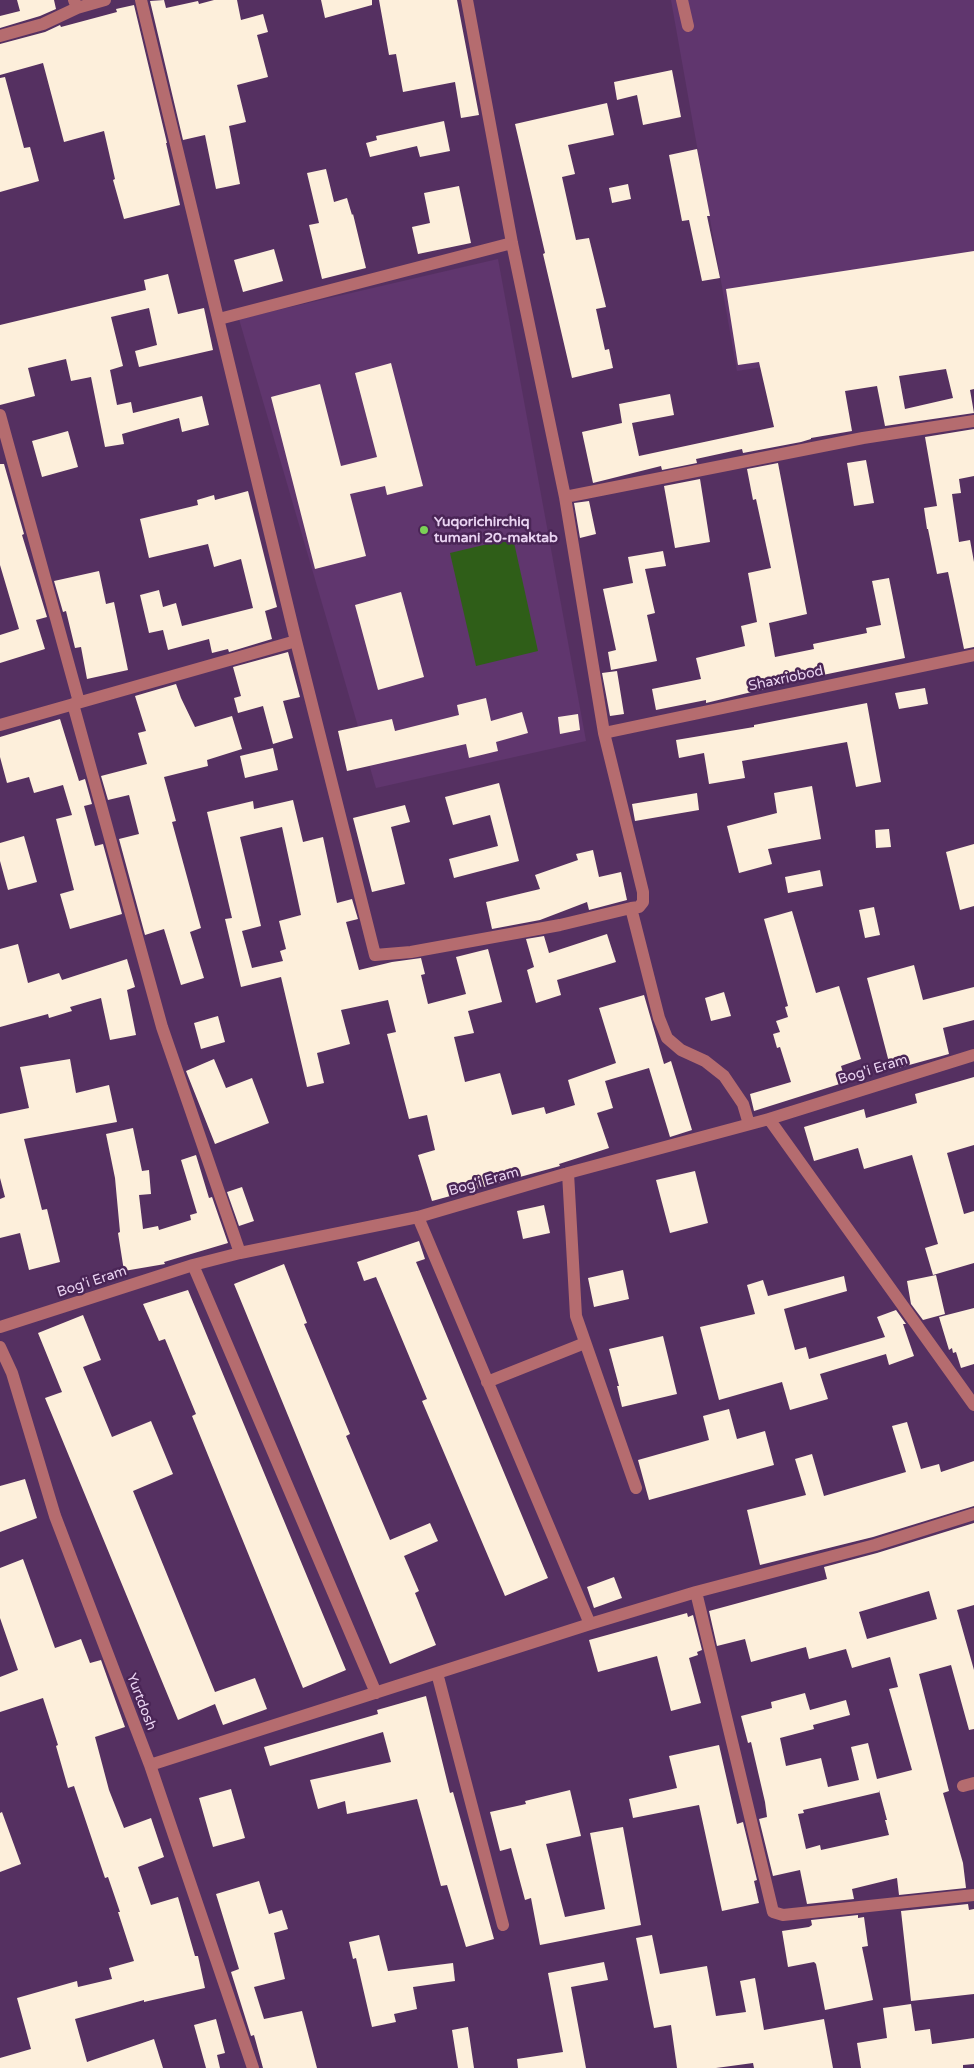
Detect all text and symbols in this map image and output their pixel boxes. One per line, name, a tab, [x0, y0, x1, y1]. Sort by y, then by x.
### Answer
place label: Yuqorichirchiq tumani 20-maktab	[434, 514, 558, 546]
marker: Yuqorichirchiq tumani 20-maktab	[418, 524, 430, 536]
street label: Shaxriobod	[747, 663, 825, 695]
street label: Bog'i Eram	[836, 1051, 910, 1089]
street label: Bog'i Eram	[447, 1164, 521, 1200]
street label: Bog'i Eram	[55, 1263, 129, 1301]
street label: Yurtdosh	[122, 1671, 160, 1733]

